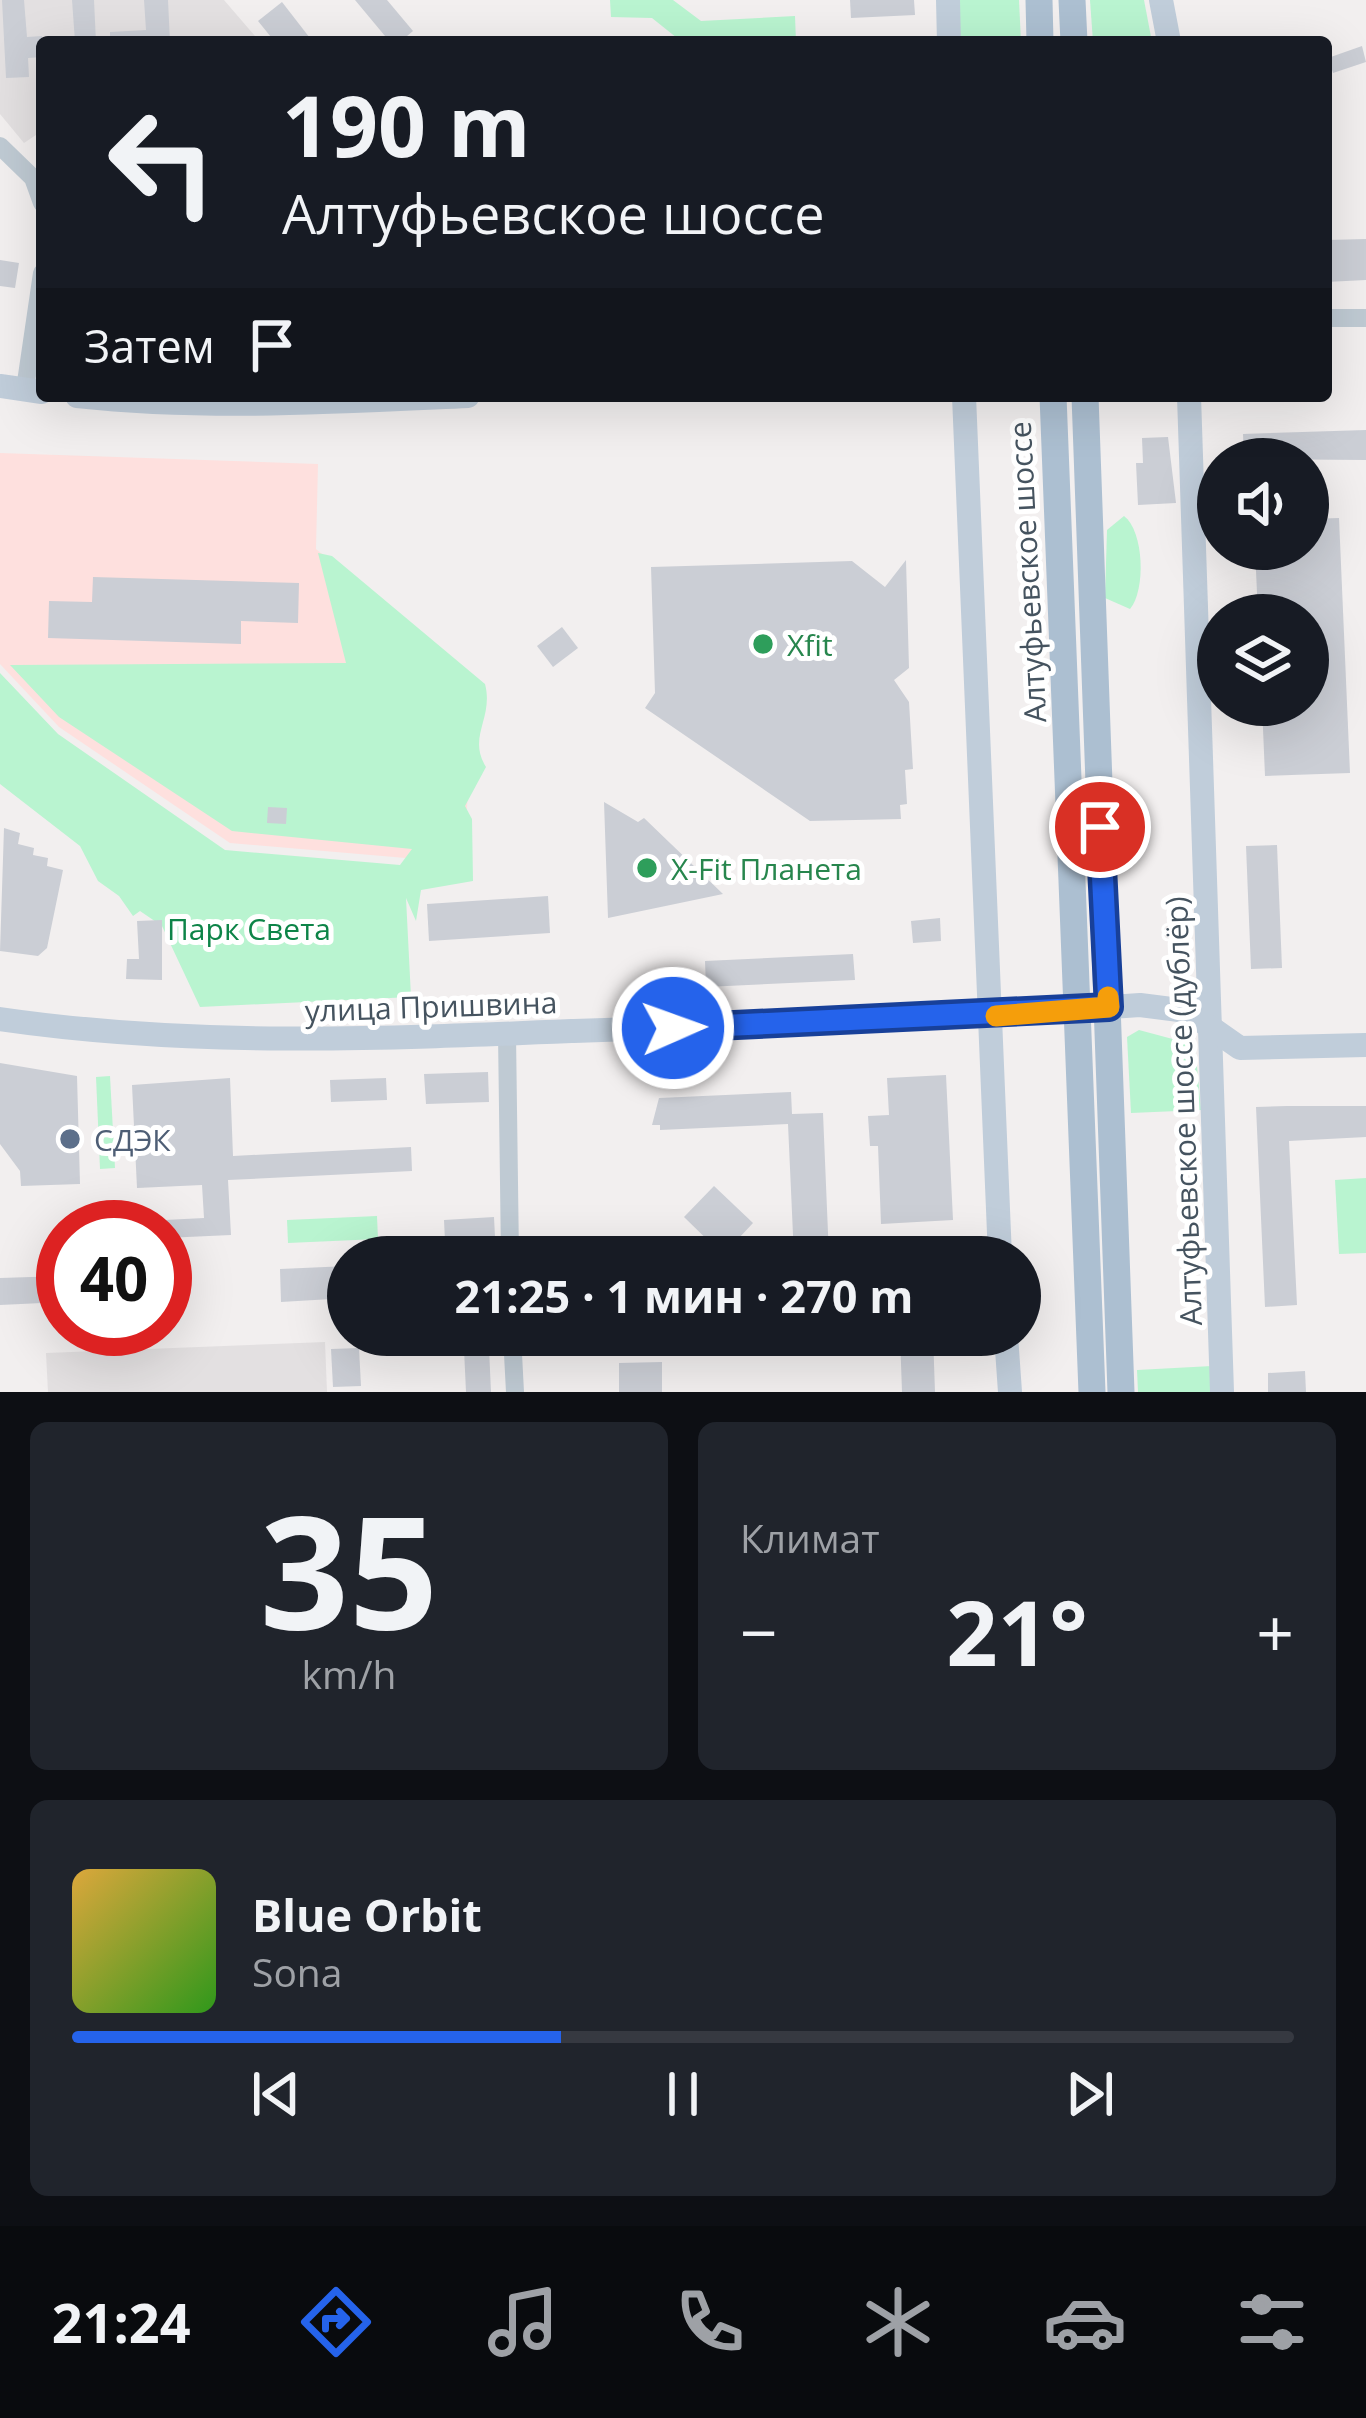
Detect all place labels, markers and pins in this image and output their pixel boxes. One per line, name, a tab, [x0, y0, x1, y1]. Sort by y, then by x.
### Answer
place label: Xfit	[787, 624, 833, 665]
marker: Xfit	[750, 631, 776, 657]
pin	[1049, 776, 1151, 878]
place label: X-Fit Планета	[671, 848, 862, 889]
marker: X-Fit Планета	[634, 855, 660, 881]
place label: СДЭК	[94, 1119, 171, 1160]
marker: СДЭК	[57, 1126, 83, 1152]

